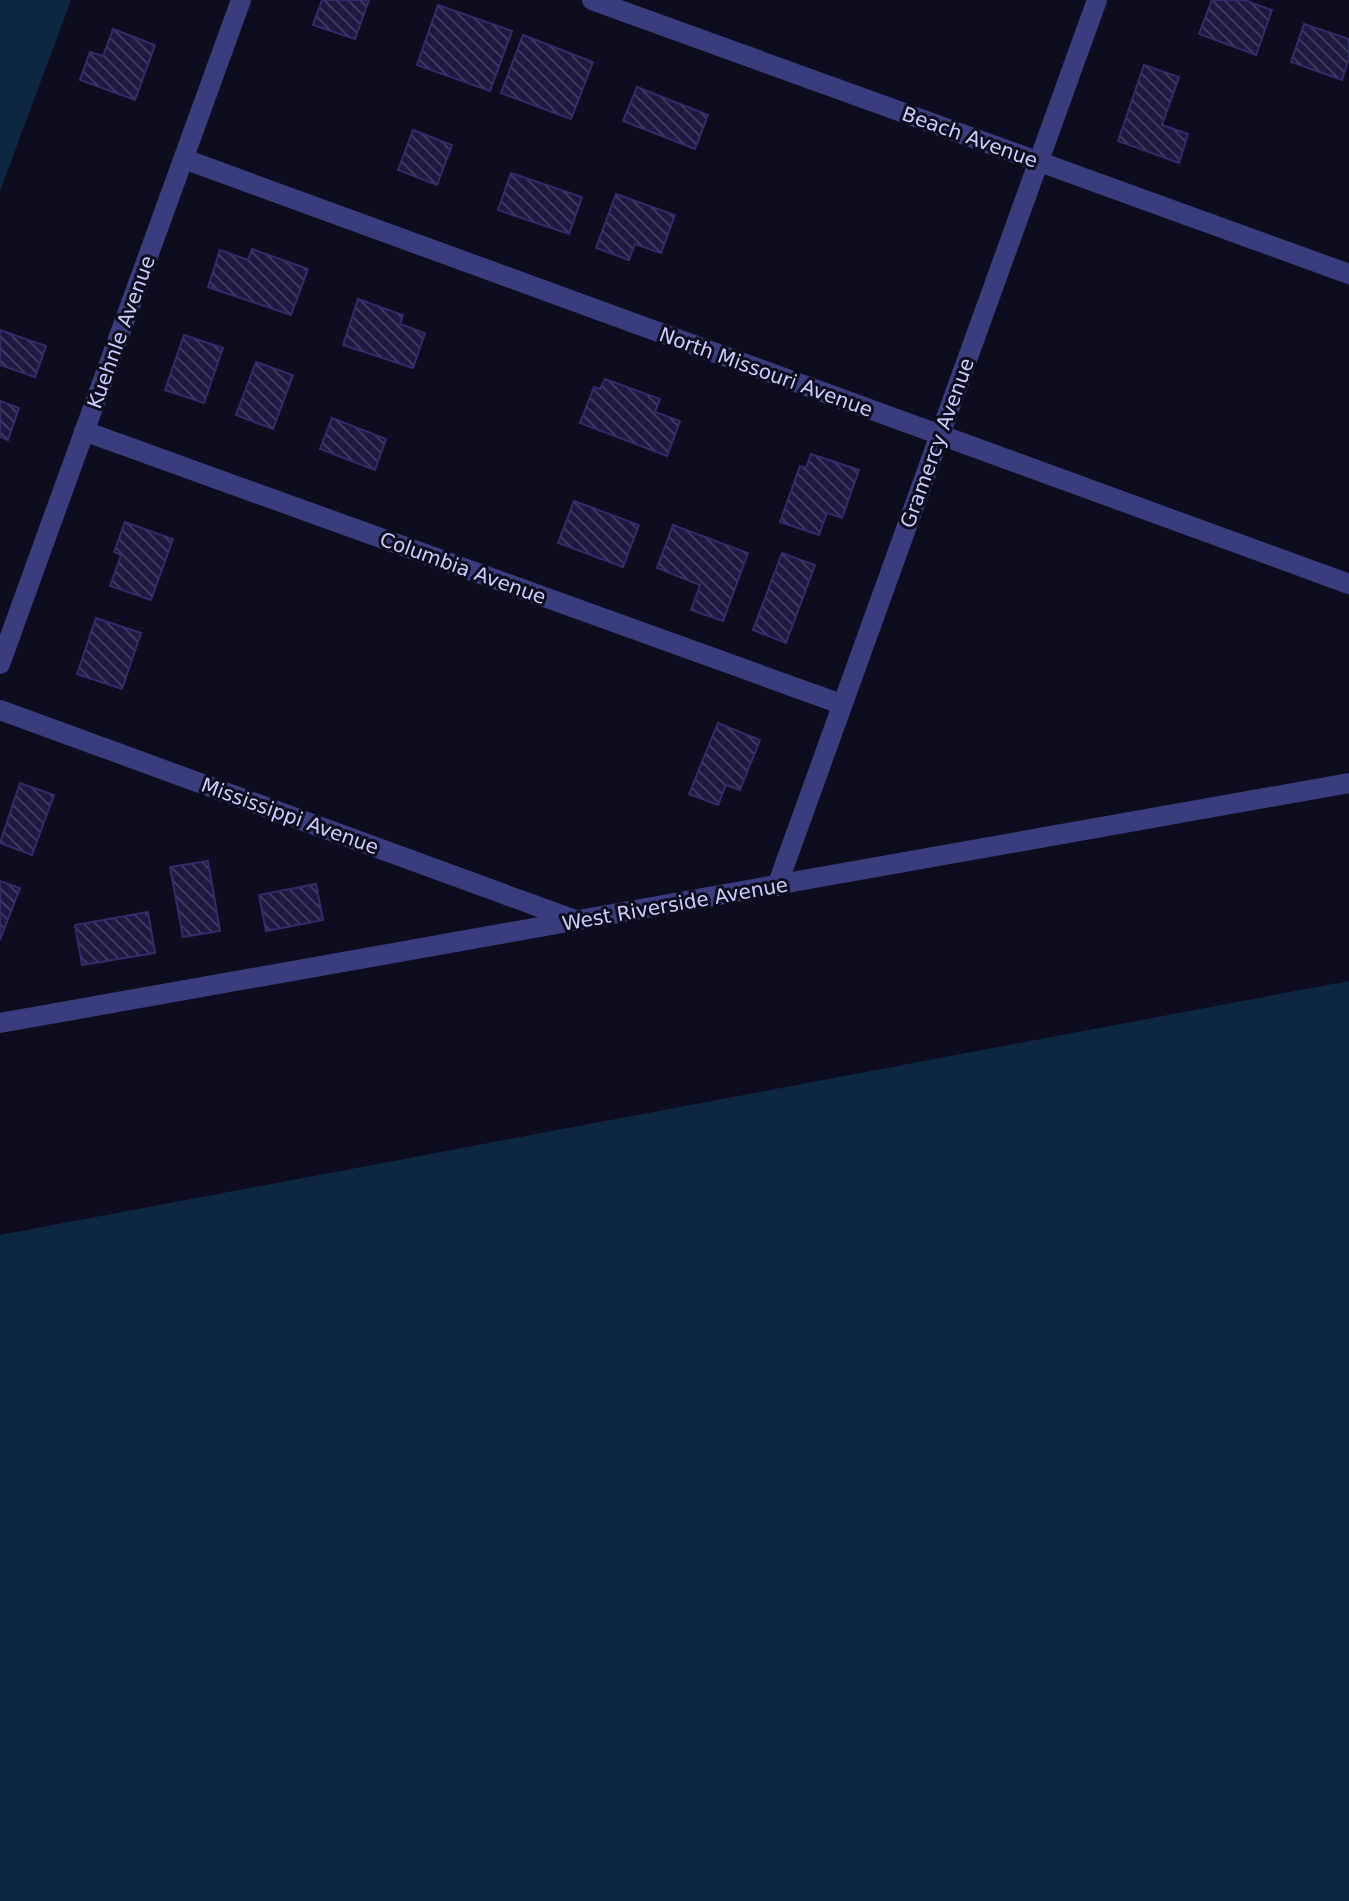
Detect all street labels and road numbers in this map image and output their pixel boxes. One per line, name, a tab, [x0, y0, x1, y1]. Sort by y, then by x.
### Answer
street label: Beach Avenue	[899, 101, 1041, 173]
street label: Kuehnle Avenue	[82, 252, 160, 412]
street label: North Missouri Avenue	[656, 322, 876, 422]
street label: Gramercy Avenue	[895, 355, 979, 531]
street label: Columbia Avenue	[377, 527, 549, 609]
street label: Mississippi Avenue	[198, 773, 382, 859]
street label: West Riverside Avenue	[560, 872, 790, 936]

